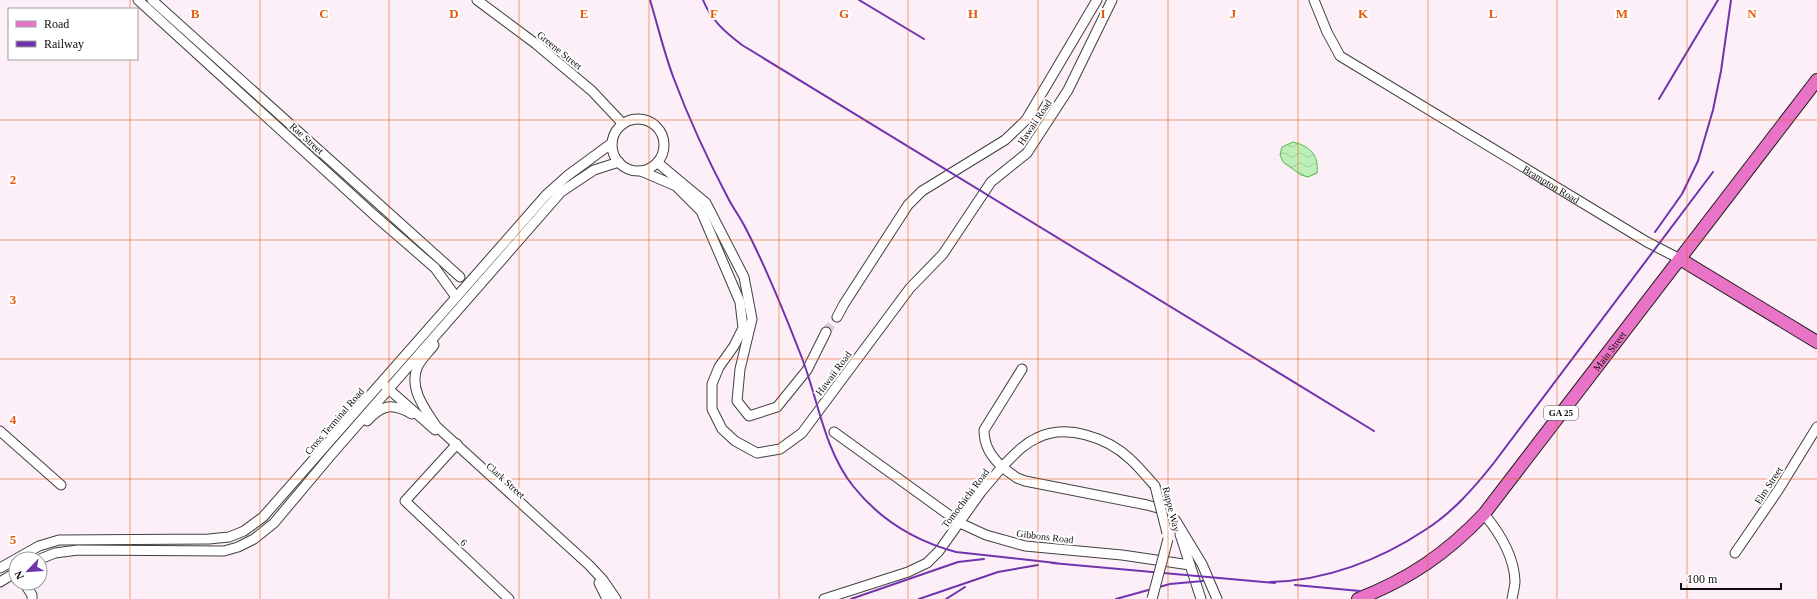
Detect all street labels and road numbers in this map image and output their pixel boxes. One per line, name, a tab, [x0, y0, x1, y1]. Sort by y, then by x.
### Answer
street label: Greene Street	[535, 29, 585, 72]
street label: Hawaii Road	[1015, 97, 1054, 147]
street label: Rae Street	[288, 120, 326, 156]
street label: Brampton Road	[1521, 163, 1581, 206]
street label: Main Street	[1591, 329, 1628, 373]
street label: Hawaii Road	[813, 349, 854, 398]
street label: Cross Terminal Road	[302, 386, 366, 457]
road number: GA 25	[1544, 406, 1578, 420]
street label: Clark Street	[484, 460, 527, 501]
street label: Elm Street	[1752, 464, 1785, 506]
street label: Tomochichi Road	[940, 467, 991, 530]
street label: Rappe Way	[1161, 485, 1182, 533]
street label: Gibbons Road	[1016, 528, 1074, 545]
street label: 6	[458, 537, 469, 548]

